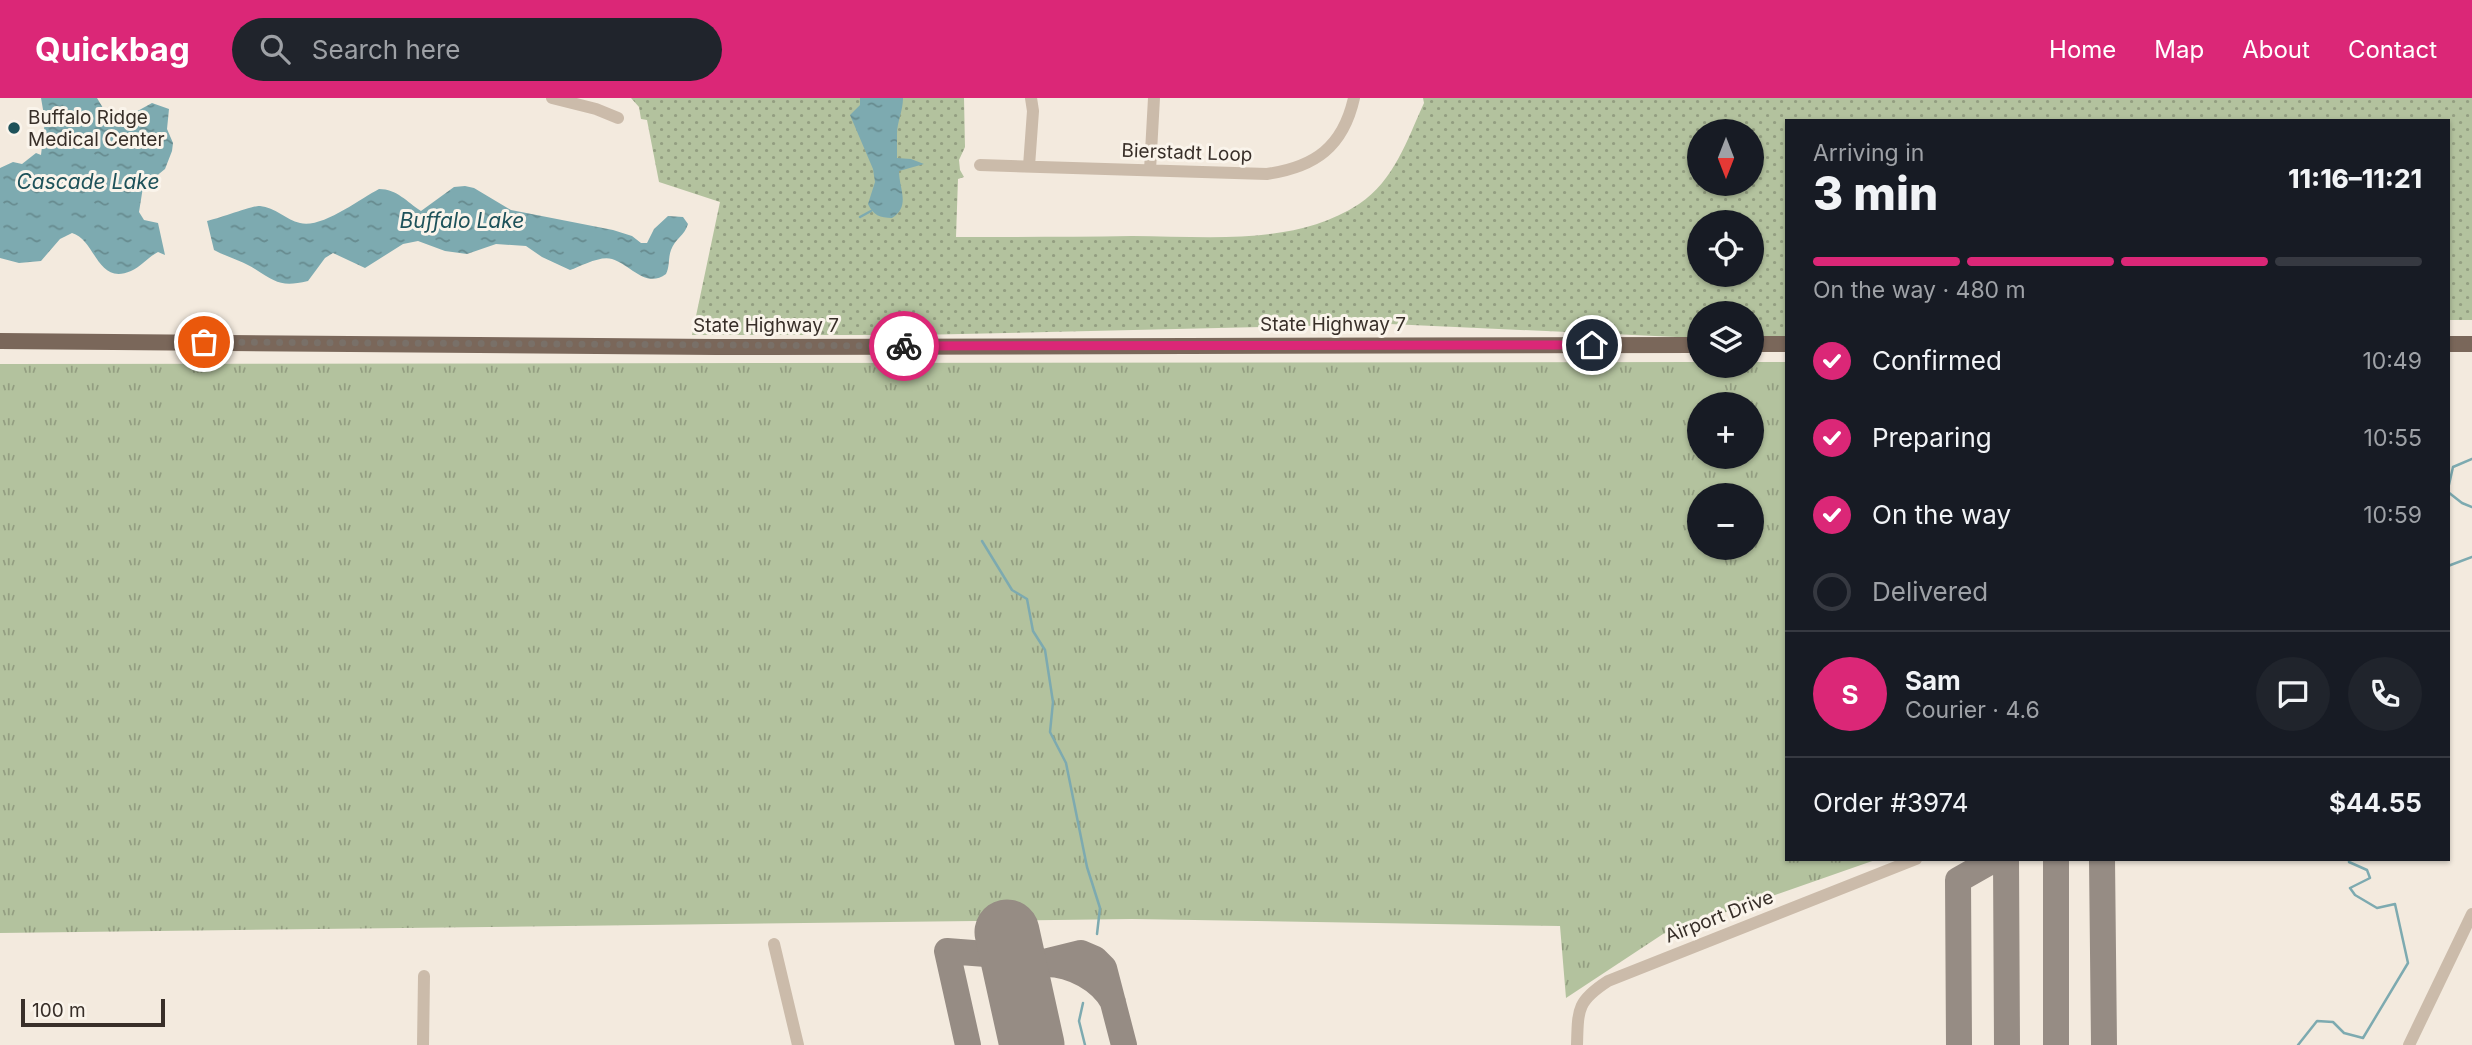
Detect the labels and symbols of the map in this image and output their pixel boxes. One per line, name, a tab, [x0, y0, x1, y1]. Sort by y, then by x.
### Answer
place label: Buffalo Ridge Medical Center	[28, 106, 165, 151]
north arrow	[1687, 119, 1764, 196]
marker: Buffalo Ridge Medical Center	[6, 120, 22, 136]
street label: Bierstadt Loop	[1121, 139, 1253, 166]
water label: Cascade Lake	[17, 169, 159, 194]
water label: Buffalo Lake	[400, 208, 524, 233]
courier	[869, 311, 939, 381]
pin	[174, 312, 234, 372]
street label: State Highway 7	[1260, 313, 1406, 336]
street label: State Highway 7	[693, 314, 839, 337]
pin	[1562, 315, 1622, 375]
street label: Airport Drive	[1662, 885, 1777, 948]
scale bar	[21, 996, 164, 1028]

